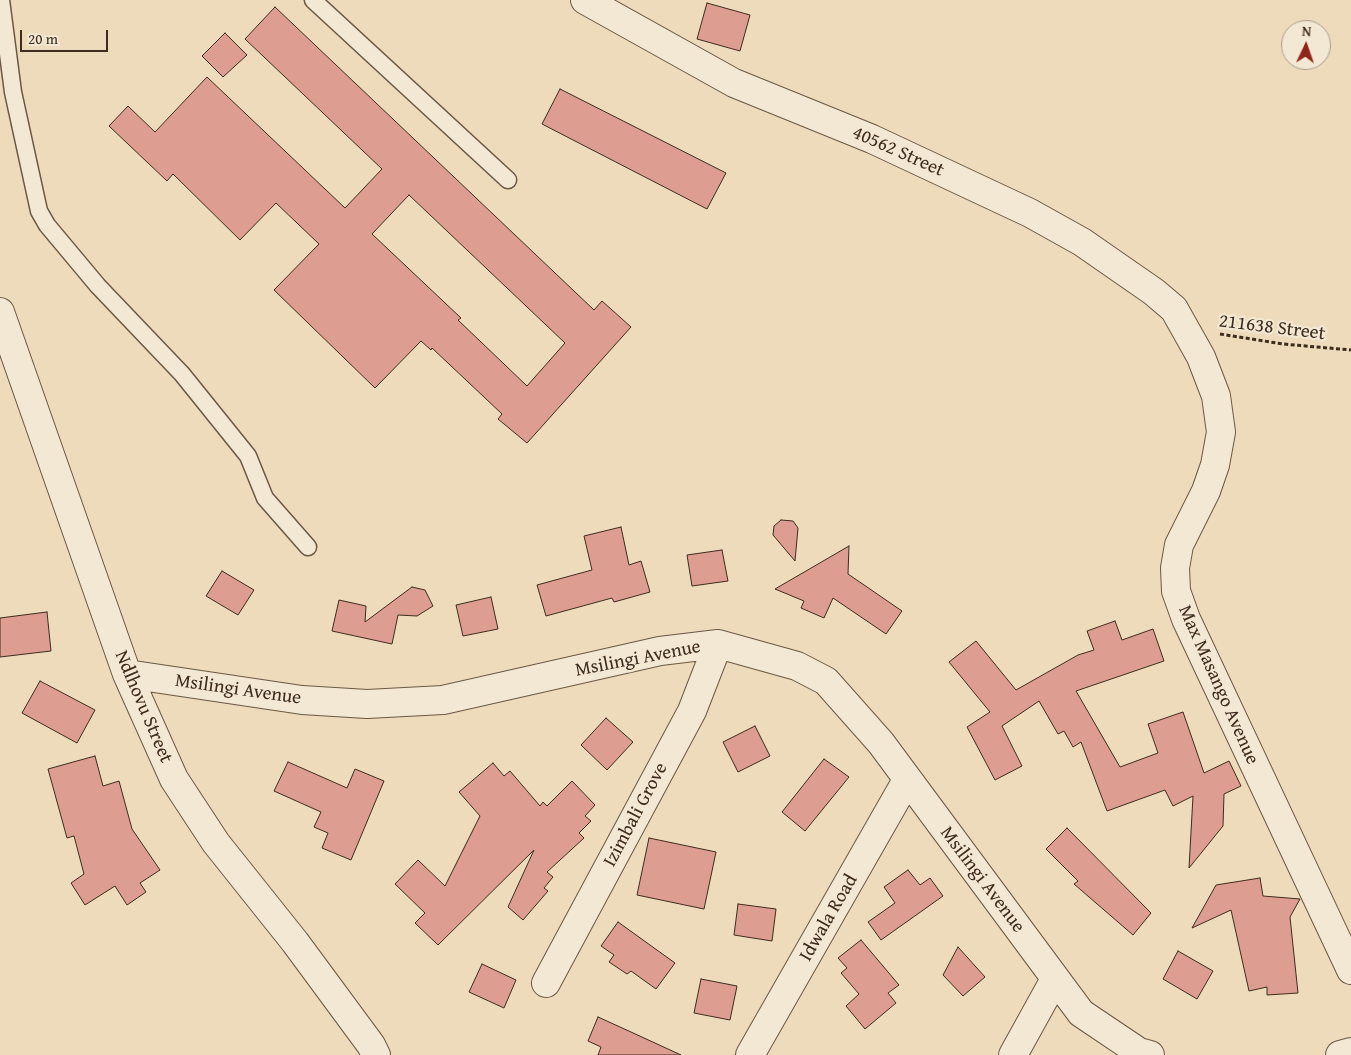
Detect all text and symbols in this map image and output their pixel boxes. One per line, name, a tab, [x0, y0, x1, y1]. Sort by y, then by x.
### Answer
scale bar	[22, 20, 110, 52]
north arrow	[1281, 20, 1331, 70]
text: N	[1302, 21, 1312, 41]
text: 20 m	[28, 28, 58, 49]
street label: 40562 Street	[849, 122, 947, 182]
street label: 211638 Street	[1217, 310, 1327, 346]
street label: Max Masango Avenue	[1173, 602, 1263, 768]
street label: Msilingi Avenue	[573, 636, 703, 682]
street label: Ndlhovu Street	[109, 647, 177, 767]
street label: Msilingi Avenue	[173, 670, 303, 710]
street label: Izimbali Grove	[599, 759, 673, 871]
street label: Msilingi Avenue	[935, 822, 1029, 938]
street label: Idwala Road	[795, 871, 863, 965]

